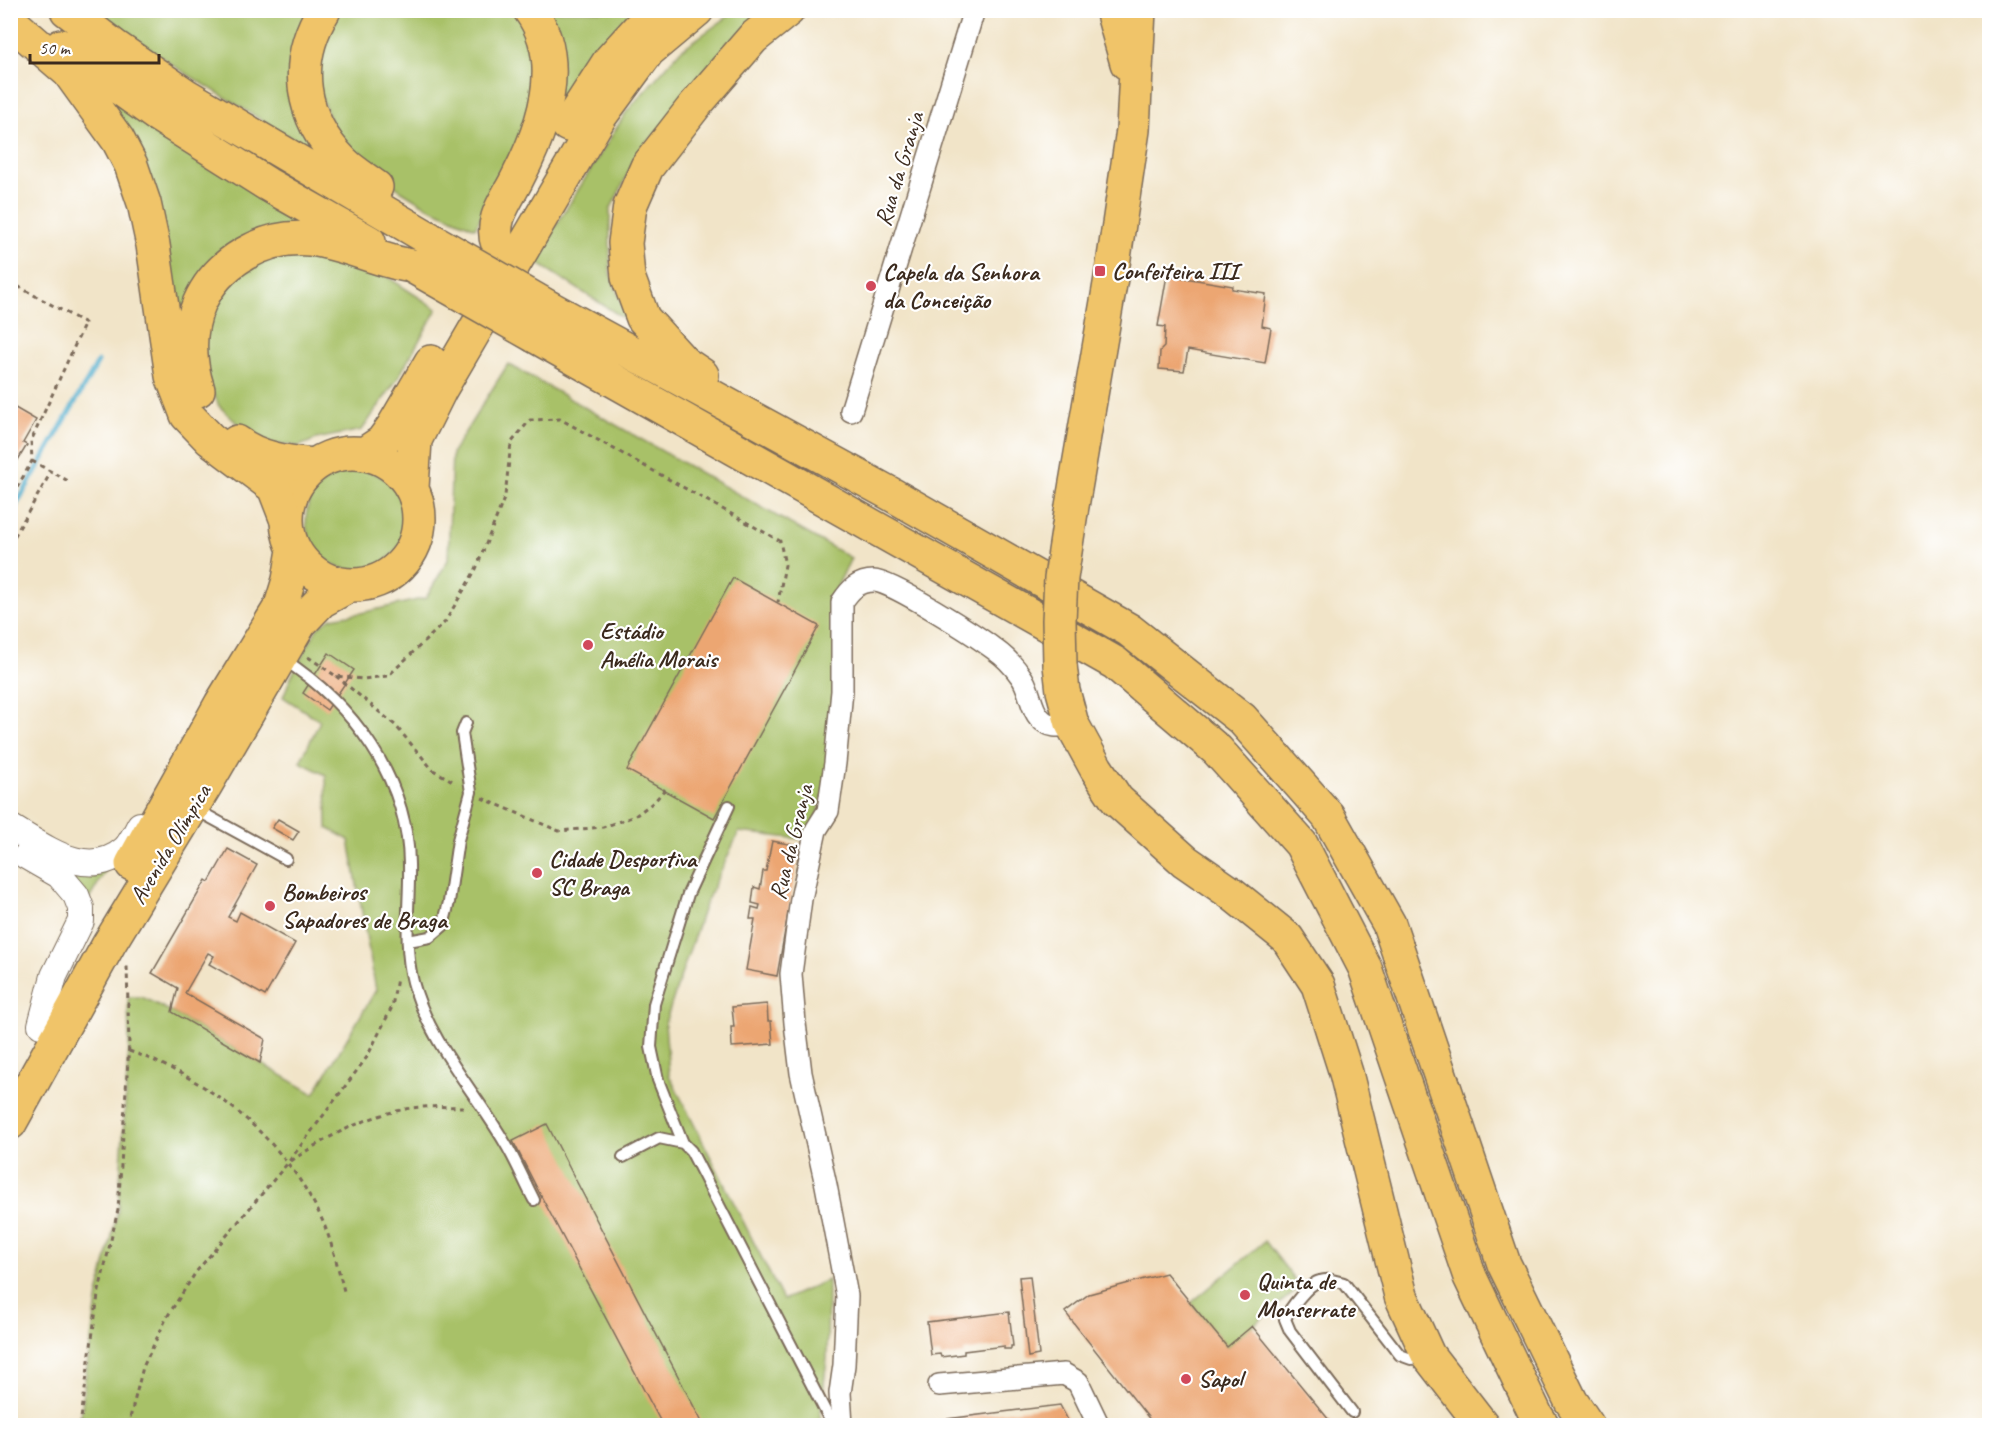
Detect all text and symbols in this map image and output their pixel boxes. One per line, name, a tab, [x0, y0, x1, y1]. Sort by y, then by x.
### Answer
scale bar	[30, 27, 159, 65]
text: 50 m	[39, 37, 72, 59]
street label: Rua da Granja	[867, 107, 931, 230]
place label: Confeiteira III	[1112, 256, 1243, 286]
place label: Capela da Senhora da Conceição	[883, 257, 1041, 315]
marker: Confeiteira III	[1093, 264, 1107, 278]
marker: Capela da Senhora da Conceição	[864, 279, 878, 293]
place label: Estádio Amélia Morais	[600, 616, 720, 674]
marker: Estádio Amélia Morais	[581, 638, 595, 652]
street label: Avenida Olímpica	[122, 777, 218, 909]
street label: Rua da Granja	[762, 780, 820, 903]
place label: Cidade Desportiva SC Braga	[549, 844, 699, 902]
marker: Cidade Desportiva SC Braga	[530, 866, 544, 880]
place label: Bombeiros Sapadores de Braga	[282, 877, 449, 935]
marker: Bombeiros Sapadores de Braga	[263, 899, 277, 913]
place label: Quinta de Monserrate	[1257, 1266, 1356, 1324]
marker: Quinta de Monserrate	[1238, 1288, 1252, 1302]
place label: Sapol	[1198, 1364, 1247, 1394]
marker: Sapol	[1179, 1372, 1193, 1386]

